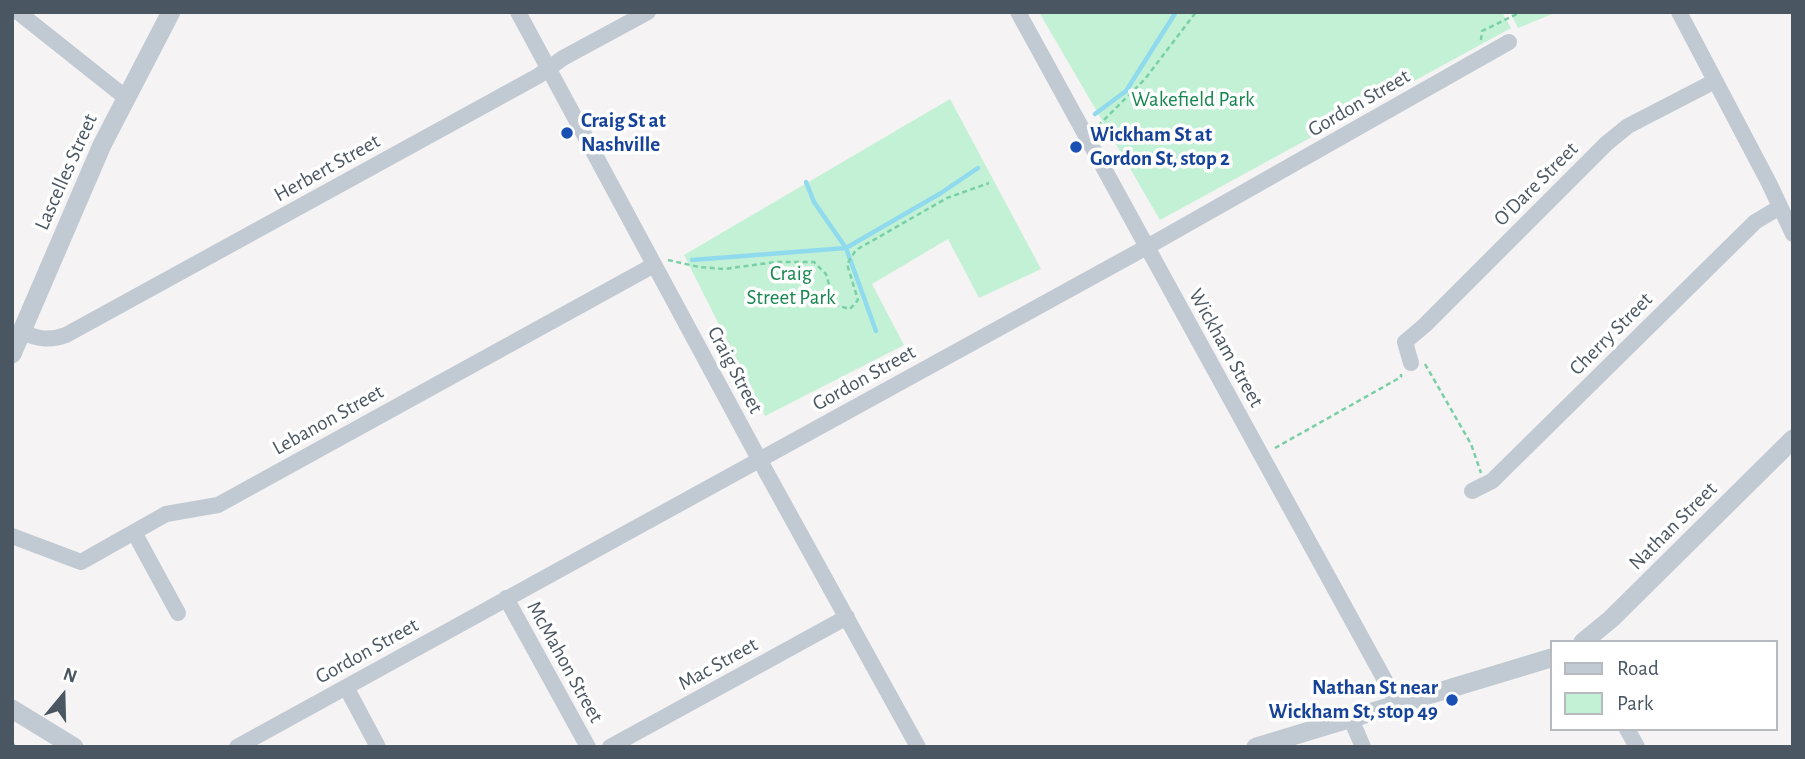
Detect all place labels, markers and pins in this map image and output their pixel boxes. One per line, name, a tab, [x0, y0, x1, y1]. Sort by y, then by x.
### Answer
place label: Craig St at Nashville	[581, 108, 666, 158]
place label: Wickham St at Gordon St, stop 2	[1090, 122, 1230, 172]
marker: Craig St at Nashville	[559, 125, 575, 141]
marker: Wickham St at Gordon St, stop 2	[1068, 139, 1084, 155]
place label: Nathan St near Wickham St, stop 49	[1269, 675, 1438, 725]
marker: Nathan St near Wickham St, stop 49	[1444, 692, 1460, 708]

